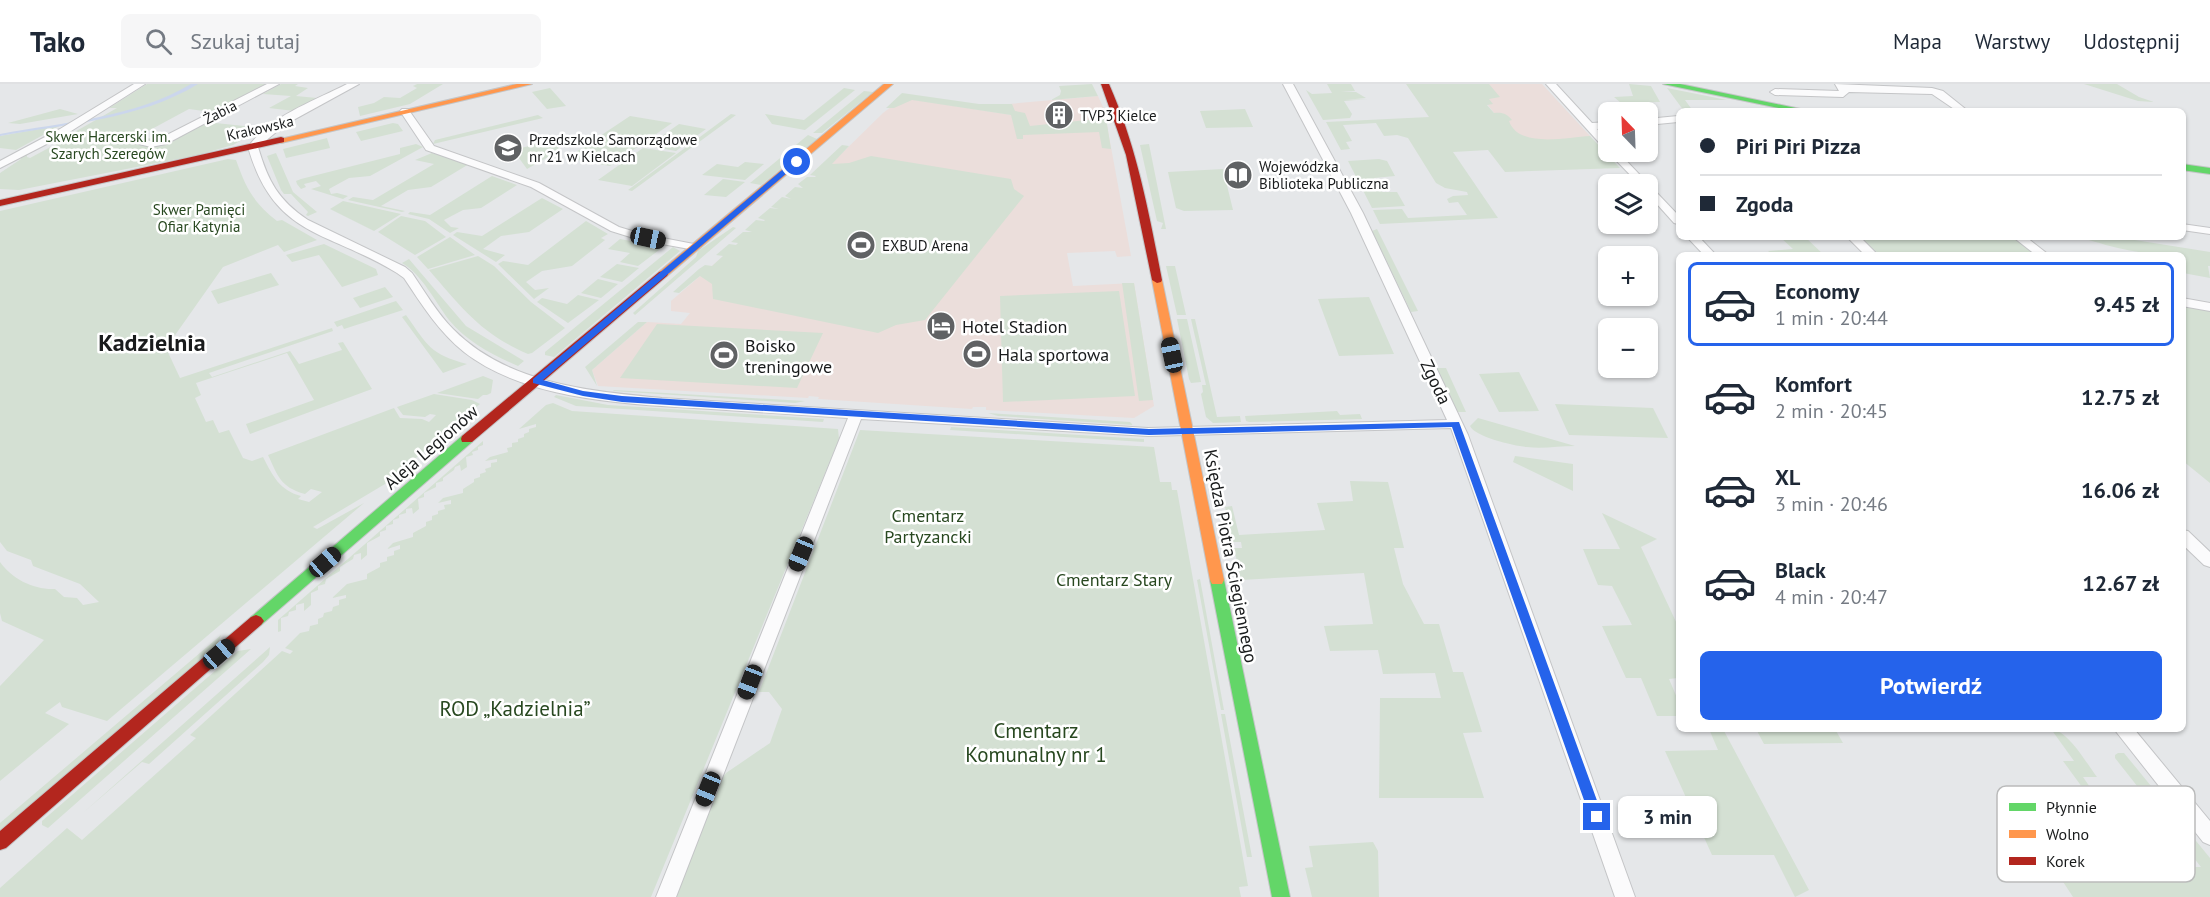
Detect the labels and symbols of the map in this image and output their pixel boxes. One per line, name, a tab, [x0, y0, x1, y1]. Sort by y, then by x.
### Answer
street label: Żabia	[200, 96, 240, 128]
building icon: TVP3 Kielce	[1043, 99, 1075, 131]
north arrow	[1598, 102, 1658, 162]
place label: TVP3 Kielce	[1080, 106, 1157, 125]
street label: Krakowska	[225, 111, 295, 145]
park label: Skwer Harcerski im. Szarych Szeregów	[45, 127, 171, 163]
place label: Przedszkole Samorządowe nr 21 w Kielcach	[529, 130, 697, 166]
school or university icon: Przedszkole Samorządowe nr 21 w Kielcach	[492, 132, 524, 164]
route start	[783, 148, 810, 175]
place label: Wojewódzka Biblioteka Publiczna	[1259, 157, 1389, 193]
library icon: Wojewódzka Biblioteka Publiczna	[1222, 159, 1254, 191]
park label: Skwer Pamięci Ofiar Katynia	[153, 200, 245, 236]
car	[629, 225, 667, 251]
sports icon: EXBUD Arena	[845, 229, 877, 261]
place label: EXBUD Arena	[882, 236, 968, 255]
hotel icon: Hotel Stadion	[925, 310, 957, 342]
place label: Hotel Stadion	[962, 315, 1067, 338]
district label: Kadzielnia	[98, 327, 206, 358]
place label: Boisko treningowe	[745, 334, 832, 378]
car	[1159, 336, 1185, 374]
sports icon: Hala sportowa	[961, 338, 993, 370]
sports icon: Boisko treningowe	[708, 339, 740, 371]
place label: Hala sportowa	[998, 343, 1109, 366]
street label: Zgoda	[1415, 356, 1457, 408]
street label: Aleja Legionów	[379, 399, 483, 494]
street label: Księdza Piotra Ściegiennego	[1199, 447, 1263, 665]
park label: Cmentarz Partyzancki	[884, 504, 972, 548]
car	[786, 534, 816, 574]
car	[306, 543, 344, 581]
park label: Cmentarz Stary	[1056, 568, 1173, 591]
car	[200, 635, 238, 673]
car	[735, 662, 765, 702]
park label: ROD „Kadzielnia”	[439, 695, 591, 722]
park label: Cmentarz Komunalny nr 1	[965, 717, 1107, 768]
car	[693, 769, 723, 809]
legend	[1997, 786, 2195, 882]
callout: 3 min	[1618, 796, 1717, 838]
text: Płynnie	[2046, 797, 2097, 817]
route end	[1583, 803, 1610, 830]
text: Wolno	[2046, 824, 2089, 844]
text: Korek	[2046, 851, 2085, 871]

